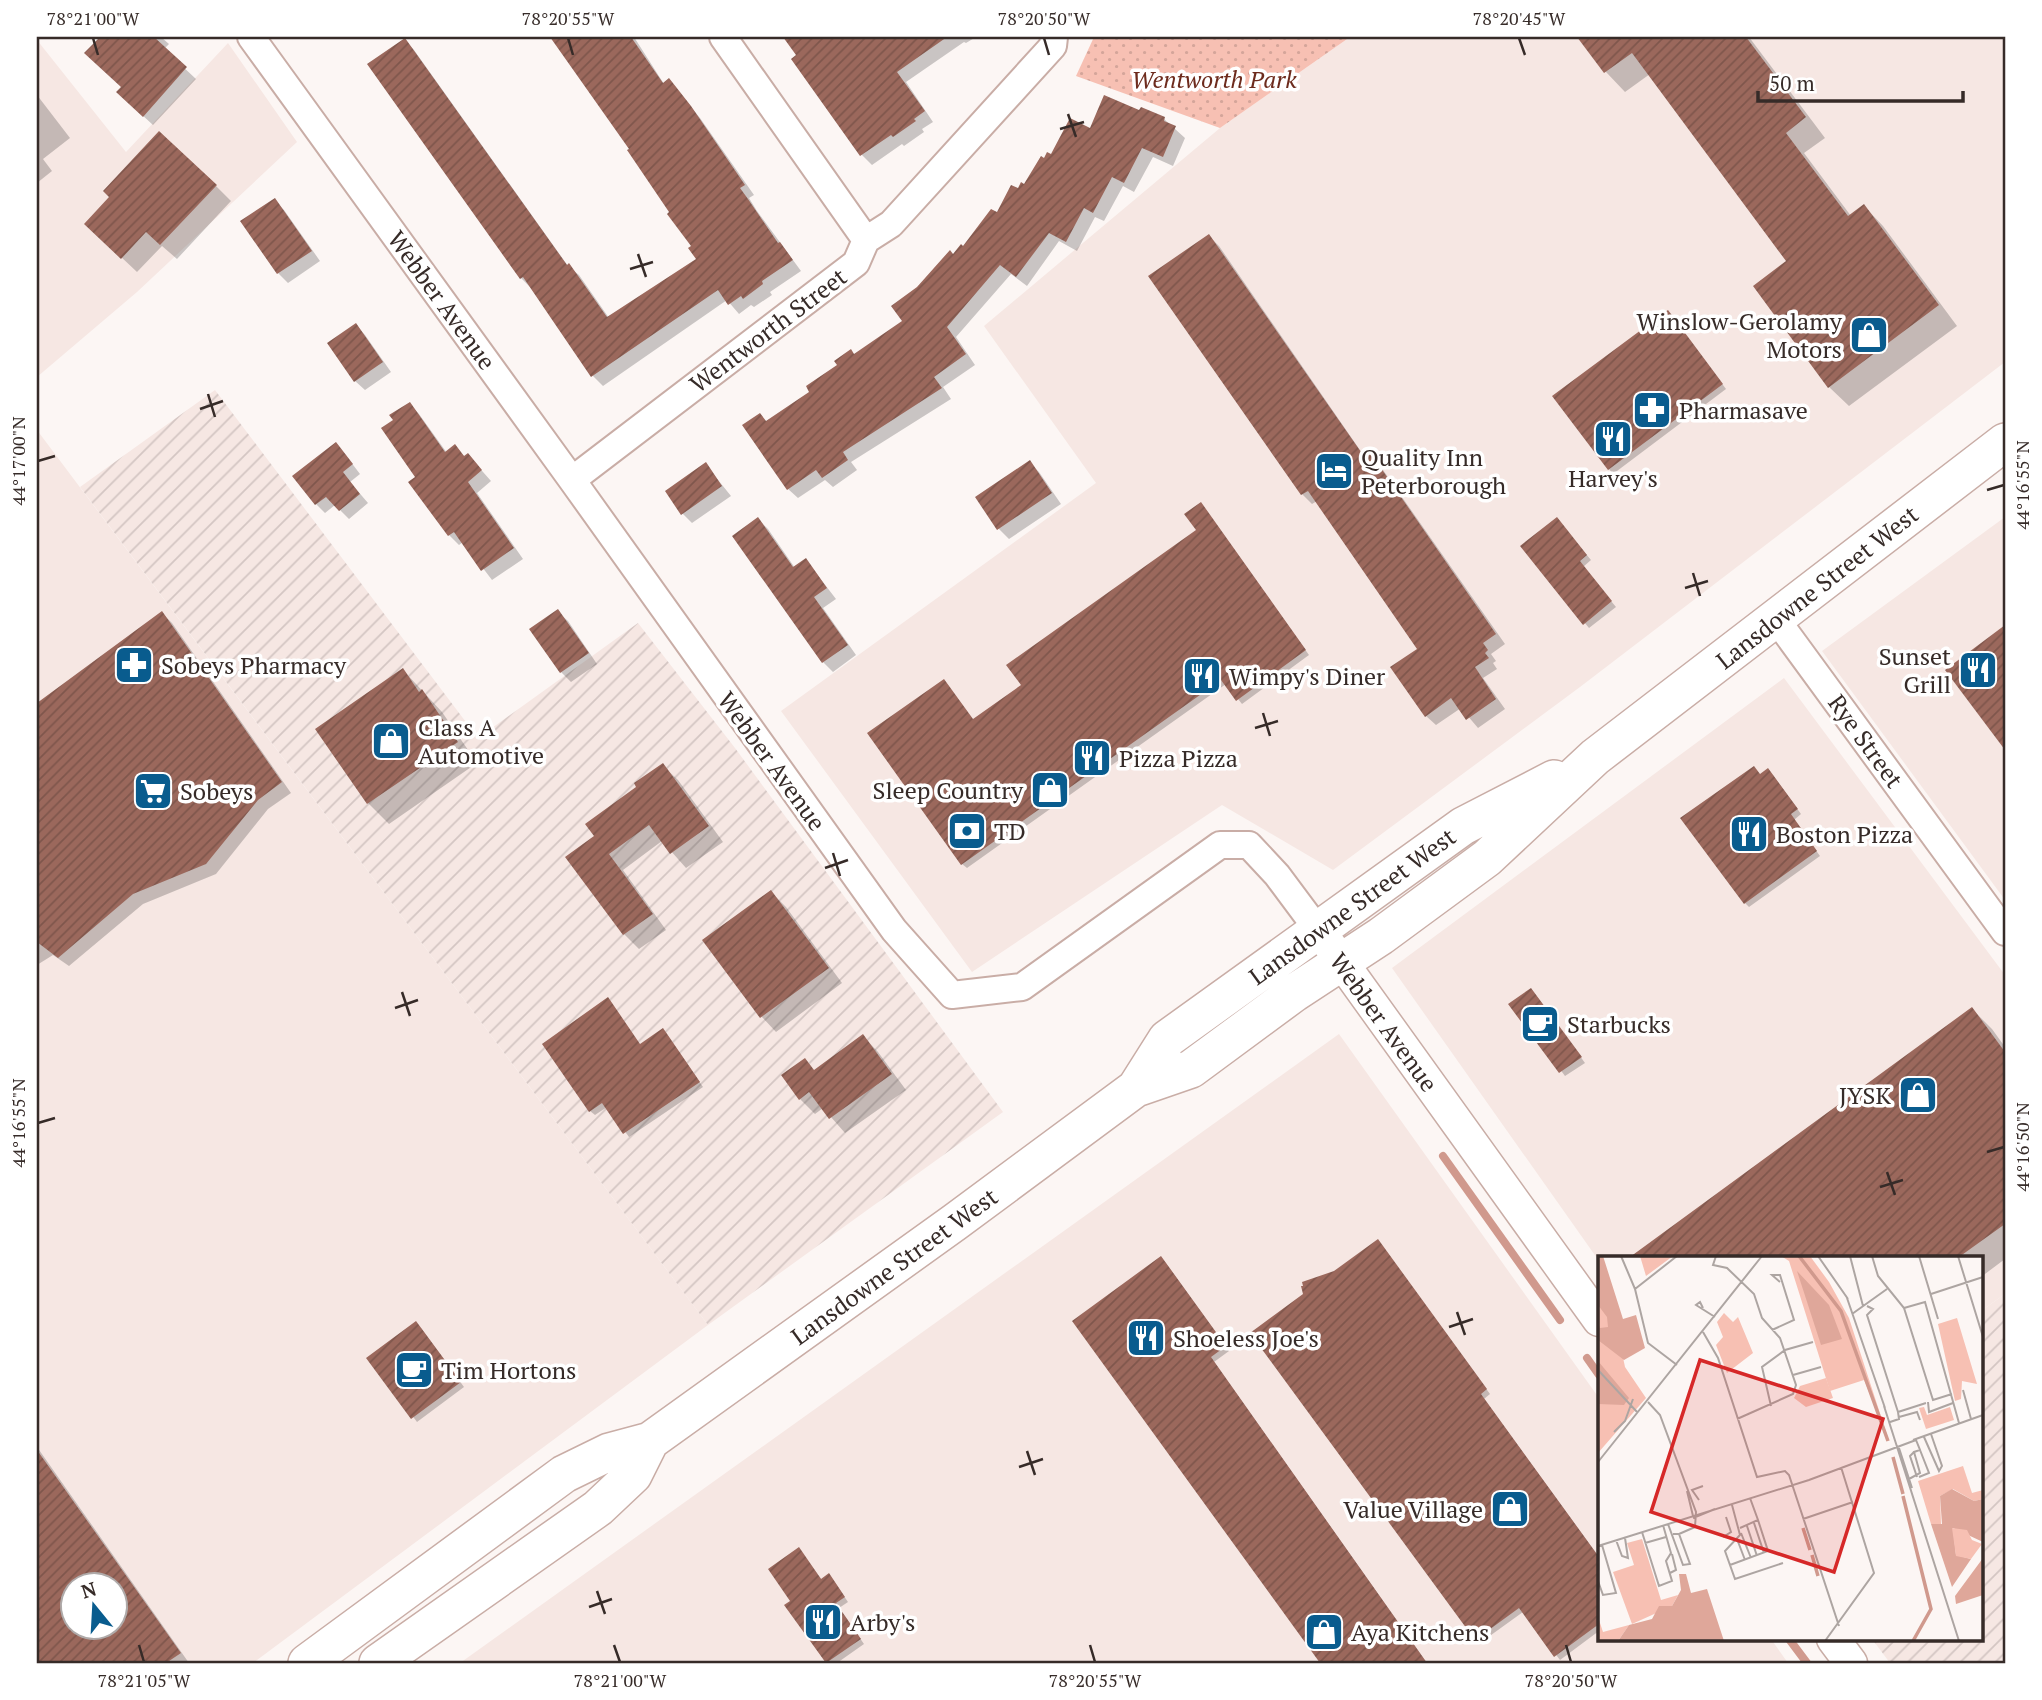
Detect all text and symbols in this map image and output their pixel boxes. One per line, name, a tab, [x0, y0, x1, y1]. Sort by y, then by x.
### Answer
text: 78°21'00"W	[47, 6, 140, 30]
text: 78°20'55"W	[522, 6, 615, 30]
text: 78°20'50"W	[998, 6, 1091, 30]
text: 78°20'45"W	[1473, 6, 1566, 30]
scale bar	[1758, 60, 1963, 104]
park label: Wentworth Park	[1131, 63, 1297, 95]
text: 50 m	[1769, 69, 1815, 97]
street label: Webber Avenue	[381, 224, 503, 376]
street label: Wentworth Street	[683, 260, 853, 400]
place label: Winslow-Gerolamy Motors	[1637, 305, 1843, 365]
shop icon: Winslow-Gerolamy Motors	[1848, 314, 1890, 356]
pharmacy icon: Pharmasave	[1631, 389, 1673, 431]
place label: Pharmasave	[1679, 394, 1808, 426]
text: 44°17'00"N	[6, 416, 30, 506]
restaurant icon: Harvey's	[1592, 418, 1634, 460]
text: 44°16'55"N	[2010, 440, 2034, 530]
place label: Quality Inn Peterborough	[1361, 441, 1506, 501]
hotel icon: Quality Inn Peterborough	[1313, 450, 1355, 492]
place label: Harvey's	[1568, 462, 1658, 494]
street label: Lansdowne Street West	[1709, 498, 1925, 676]
place label: Sunset Grill	[1879, 640, 1951, 700]
pharmacy icon: Sobeys Pharmacy	[113, 644, 155, 686]
place label: Sobeys Pharmacy	[161, 649, 347, 681]
restaurant icon: Sunset Grill	[1957, 649, 1999, 691]
restaurant icon: Wimpy's Diner	[1181, 655, 1223, 697]
place label: Wimpy's Diner	[1229, 660, 1386, 692]
street label: Webber Avenue	[711, 685, 833, 837]
street label: Rye Street	[1821, 688, 1911, 794]
place label: Class A Automotive	[418, 711, 544, 771]
shop icon: Class A Automotive	[370, 720, 412, 762]
restaurant icon: Pizza Pizza	[1071, 737, 1113, 779]
place label: Pizza Pizza	[1119, 742, 1238, 774]
shop icon: Sleep Country	[1029, 769, 1071, 811]
supermarket icon: Sobeys	[132, 770, 174, 812]
place label: Sleep Country	[873, 774, 1024, 806]
place label: Sobeys	[180, 775, 253, 807]
bank icon: TD	[946, 810, 988, 852]
restaurant icon: Boston Pizza	[1728, 813, 1770, 855]
place label: TD	[994, 815, 1026, 847]
place label: Boston Pizza	[1776, 818, 1913, 850]
street label: Lansdowne Street West	[1242, 820, 1462, 992]
street label: Webber Avenue	[1323, 946, 1445, 1098]
cafe icon: Starbucks	[1519, 1003, 1561, 1045]
place label: Starbucks	[1567, 1008, 1671, 1040]
shop icon: JYSK	[1897, 1074, 1939, 1116]
text: 44°16'55"N	[6, 1078, 30, 1168]
place label: JYSK	[1839, 1079, 1891, 1111]
text: 44°16'50"N	[2010, 1102, 2034, 1192]
street label: Lansdowne Street West	[784, 1180, 1004, 1352]
inset map	[1598, 1256, 1982, 1640]
restaurant icon: Shoeless Joe's	[1125, 1317, 1167, 1359]
place label: Shoeless Joe's	[1173, 1322, 1319, 1354]
cafe icon: Tim Hortons	[393, 1349, 435, 1391]
place label: Tim Hortons	[441, 1354, 576, 1386]
shop icon: Value Village	[1489, 1488, 1531, 1530]
place label: Value Village	[1343, 1493, 1483, 1525]
north arrow	[60, 1570, 130, 1640]
text: N	[78, 1575, 100, 1603]
restaurant icon: Arby's	[802, 1601, 844, 1643]
place label: Arby's	[850, 1606, 915, 1638]
shop icon: Aya Kitchens	[1303, 1611, 1345, 1653]
place label: Aya Kitchens	[1351, 1616, 1489, 1648]
text: 78°21'05"W	[98, 1668, 191, 1692]
text: 78°21'00"W	[574, 1668, 667, 1692]
text: 78°20'55"W	[1049, 1668, 1142, 1692]
text: 78°20'50"W	[1525, 1668, 1618, 1692]

